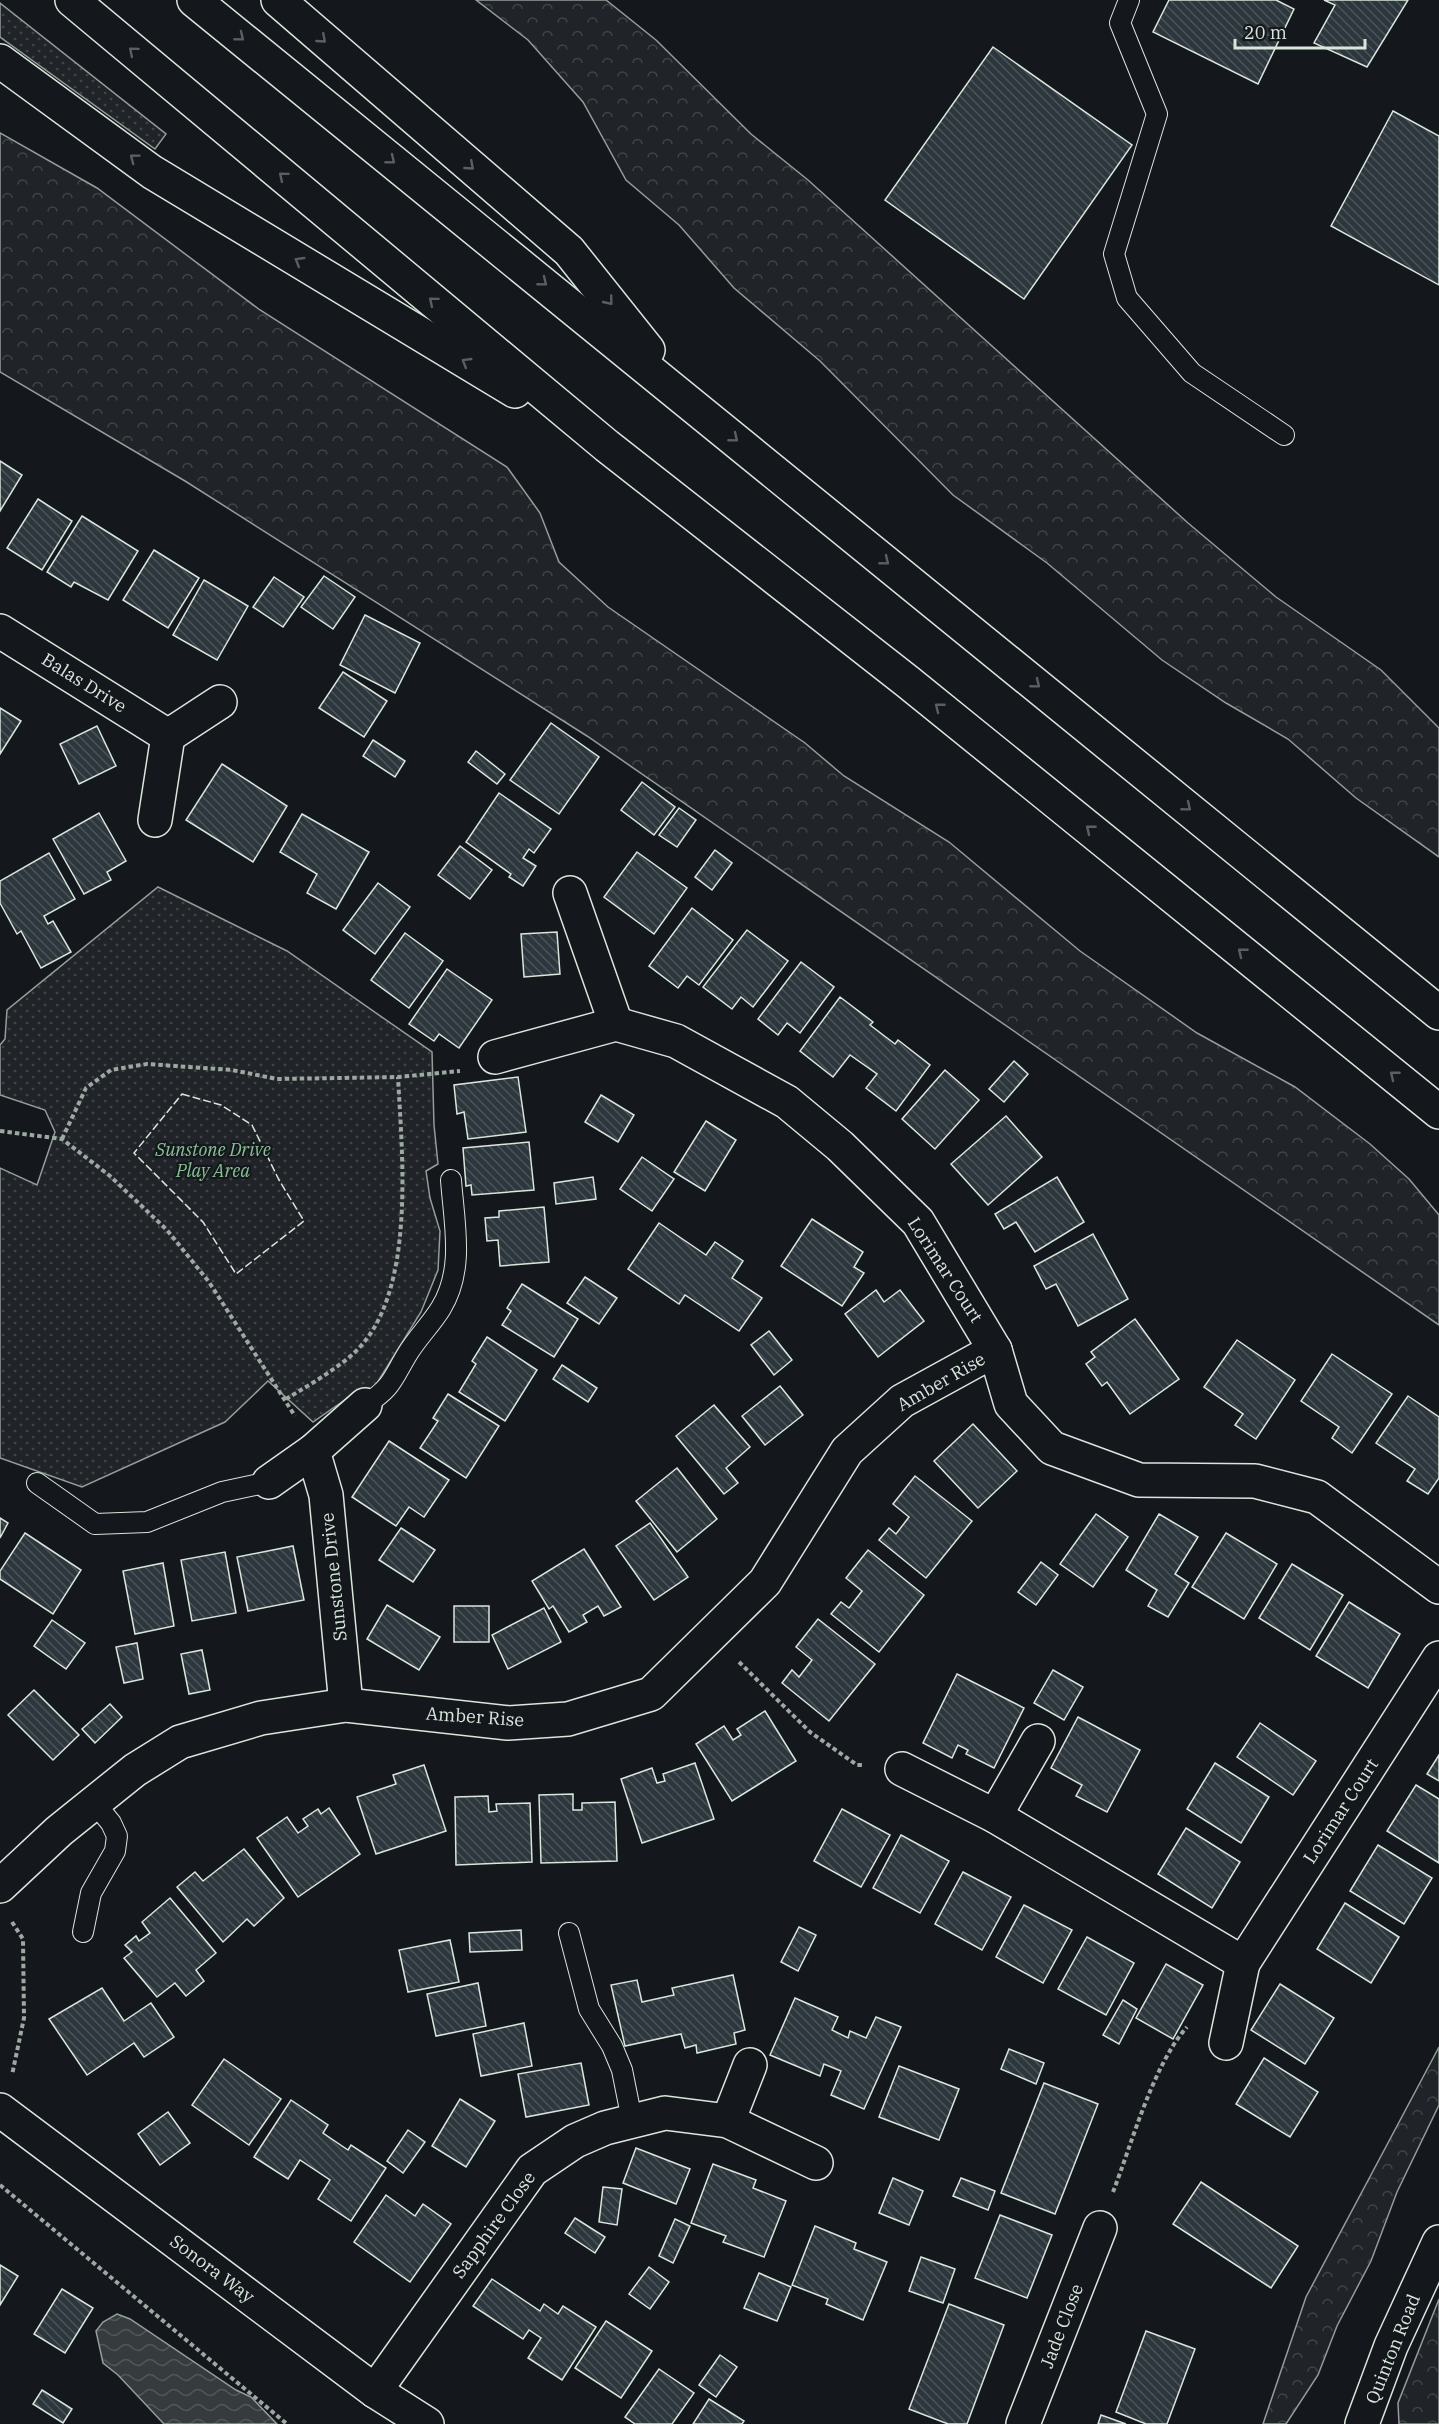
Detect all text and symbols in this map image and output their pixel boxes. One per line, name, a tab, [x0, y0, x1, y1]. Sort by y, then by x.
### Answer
scale bar	[1235, 12, 1366, 50]
text: 20 m	[1244, 21, 1287, 44]
one-way arrow	[233, 29, 244, 40]
one-way arrow	[315, 32, 326, 43]
one-way arrow	[129, 47, 140, 58]
one-way arrow	[384, 152, 395, 163]
one-way arrow	[129, 155, 140, 166]
one-way arrow	[463, 159, 474, 170]
one-way arrow	[279, 172, 290, 183]
one-way arrow	[295, 257, 305, 268]
one-way arrow	[536, 275, 547, 286]
one-way arrow	[602, 295, 613, 306]
one-way arrow	[428, 297, 439, 308]
one-way arrow	[462, 357, 472, 369]
one-way arrow	[727, 430, 738, 441]
one-way arrow	[878, 553, 889, 564]
street label: Balas Drive	[38, 648, 131, 718]
one-way arrow	[1029, 677, 1040, 688]
one-way arrow	[935, 703, 946, 714]
one-way arrow	[1180, 800, 1191, 811]
one-way arrow	[1086, 826, 1097, 837]
one-way arrow	[1238, 948, 1249, 959]
one-way arrow	[1389, 1071, 1400, 1082]
park label: Sunstone Drive Play Area	[154, 1138, 271, 1182]
street label: Lorimar Court	[903, 1213, 988, 1327]
street label: Amber Rise	[892, 1347, 989, 1416]
street label: Sunstone Drive	[315, 1512, 352, 1642]
street label: Amber Rise	[425, 1702, 525, 1731]
street label: Lorimar Court	[1298, 1754, 1383, 1868]
street label: Sapphire Close	[447, 2167, 540, 2283]
street label: Sonora Way	[165, 2229, 259, 2308]
street label: Jade Close	[1035, 2280, 1088, 2371]
street label: Quinton Road	[1360, 2291, 1425, 2407]

